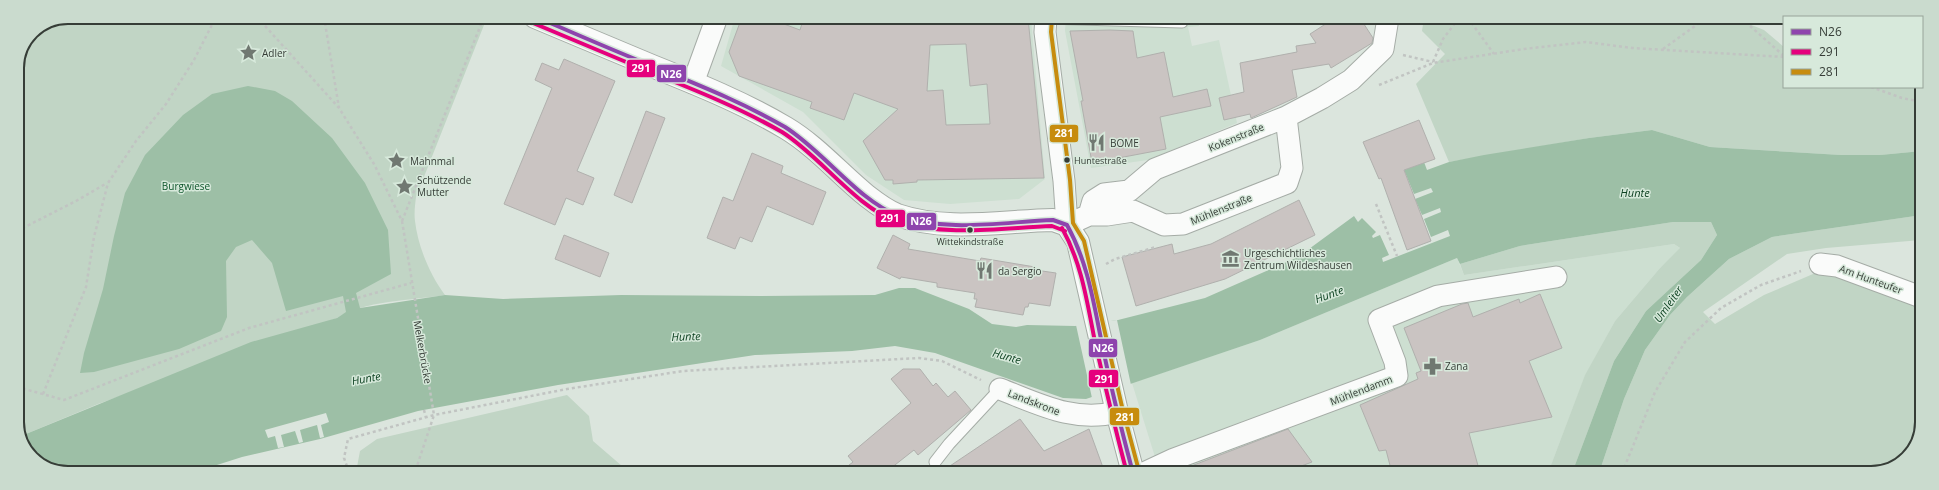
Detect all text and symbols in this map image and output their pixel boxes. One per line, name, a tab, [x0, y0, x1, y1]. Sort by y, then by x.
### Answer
legend	[1783, 16, 1923, 88]
text: N26	[1819, 23, 1842, 40]
place icon: Adler	[239, 43, 259, 63]
text: 291	[1819, 43, 1840, 60]
place label: Adler	[262, 46, 287, 60]
line badge: 291	[626, 59, 656, 78]
text: 291	[632, 60, 650, 75]
text: 281	[1819, 63, 1840, 80]
line badge: N26	[656, 64, 687, 83]
text: N26	[660, 66, 682, 81]
street label: Kokenstraße	[1206, 119, 1266, 155]
line badge: 281	[1049, 124, 1079, 143]
text: 281	[1055, 125, 1073, 140]
restaurant icon: BOME	[1087, 133, 1107, 153]
place label: BOME	[1110, 136, 1139, 150]
place icon: Mahnmal	[387, 151, 407, 171]
place label: Mahnmal	[410, 154, 454, 168]
place label: Huntestraße	[1074, 154, 1127, 167]
marker: Huntestraße	[1062, 155, 1072, 165]
place label: Schützende Mutter	[417, 173, 472, 199]
place icon: Schützende Mutter	[394, 176, 414, 196]
park label: Burgwiese	[162, 179, 211, 193]
water label: Hunte	[1620, 185, 1650, 200]
street label: Mühlenstraße	[1188, 190, 1254, 228]
line badge: 291	[875, 209, 906, 228]
text: 291	[881, 210, 899, 225]
line badge: N26	[906, 212, 937, 231]
text: N26	[910, 213, 932, 228]
marker: Wittekindstraße	[965, 225, 975, 235]
place label: Wittekindstraße	[937, 235, 1003, 248]
place label: Urgeschichtliches Zentrum Wildeshausen	[1244, 246, 1352, 272]
museum icon: Urgeschichtliches Zentrum Wildeshausen	[1221, 249, 1241, 269]
restaurant icon: da Sergio	[975, 261, 995, 281]
street label: Am Hunteufer	[1838, 261, 1904, 297]
place label: da Sergio	[998, 264, 1041, 278]
water label: Hunte	[1313, 282, 1346, 306]
water label: Umleiter	[1650, 282, 1686, 325]
street label: Melkerbrücke	[411, 319, 436, 385]
water label: Hunte	[671, 328, 701, 344]
line badge: N26	[1088, 338, 1118, 358]
text: N26	[1092, 340, 1114, 355]
water label: Hunte	[991, 345, 1024, 367]
pharmacy icon: Zana	[1422, 356, 1442, 376]
place label: Zana	[1445, 359, 1468, 373]
water label: Hunte	[350, 368, 382, 388]
line badge: 291	[1088, 369, 1119, 388]
text: 291	[1095, 371, 1113, 386]
street label: Mühlendamm	[1328, 372, 1394, 408]
street label: Landskrone	[1006, 386, 1062, 419]
line badge: 281	[1109, 407, 1140, 426]
text: 281	[1116, 409, 1134, 424]

